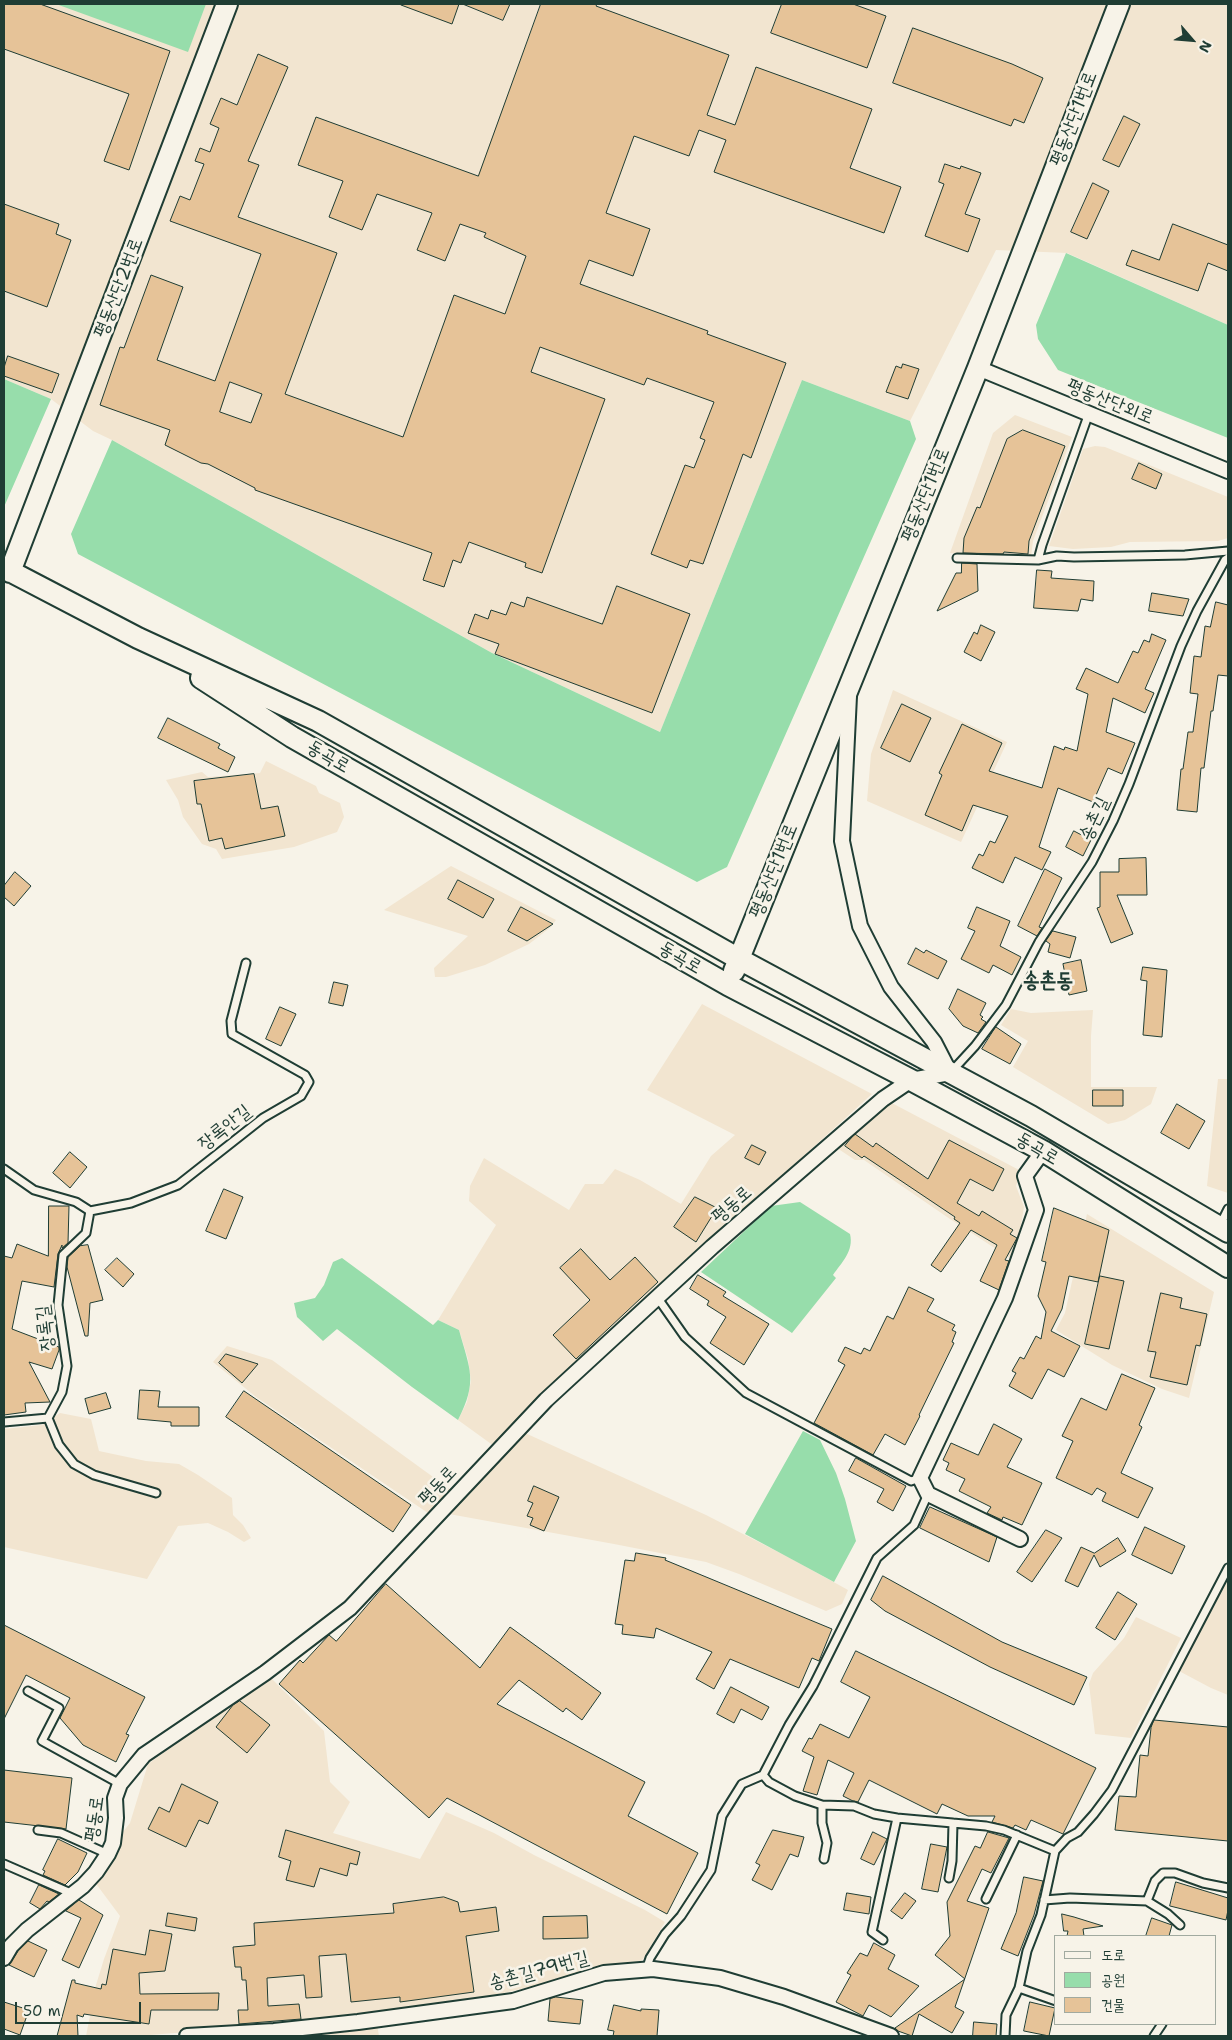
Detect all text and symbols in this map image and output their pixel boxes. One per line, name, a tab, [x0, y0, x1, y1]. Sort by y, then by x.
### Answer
north arrow	[1167, 15, 1217, 65]
text: N	[1195, 38, 1216, 56]
street label: 평동산단1번로	[1046, 68, 1102, 170]
street label: 평동산단2번로	[90, 235, 148, 341]
street label: 평동산단외로	[1063, 374, 1157, 430]
street label: 평동산단1번로	[897, 445, 955, 545]
street label: 동곡로	[302, 736, 354, 778]
street label: 송촌길	[1075, 793, 1115, 845]
street label: 평동산단1번로	[745, 821, 803, 921]
street label: 동곡로	[654, 937, 706, 979]
district label: 송촌동	[1023, 969, 1073, 995]
street label: 장록안길	[194, 1100, 256, 1156]
street label: 동곡로	[1011, 1128, 1063, 1170]
street label: 평동로	[707, 1181, 757, 1229]
street label: 장록길	[32, 1304, 60, 1352]
street label: 평동로	[414, 1461, 462, 1511]
street label: 평동로	[81, 1795, 109, 1843]
legend	[1054, 1935, 1217, 2025]
text: 도로	[1101, 1945, 1125, 1965]
street label: 송촌길79번길	[487, 1947, 591, 1995]
text: 공원	[1101, 1970, 1125, 1990]
scale bar	[18, 1992, 144, 2024]
text: 건물	[1101, 1995, 1125, 2015]
text: 50 m	[23, 2001, 61, 2021]

